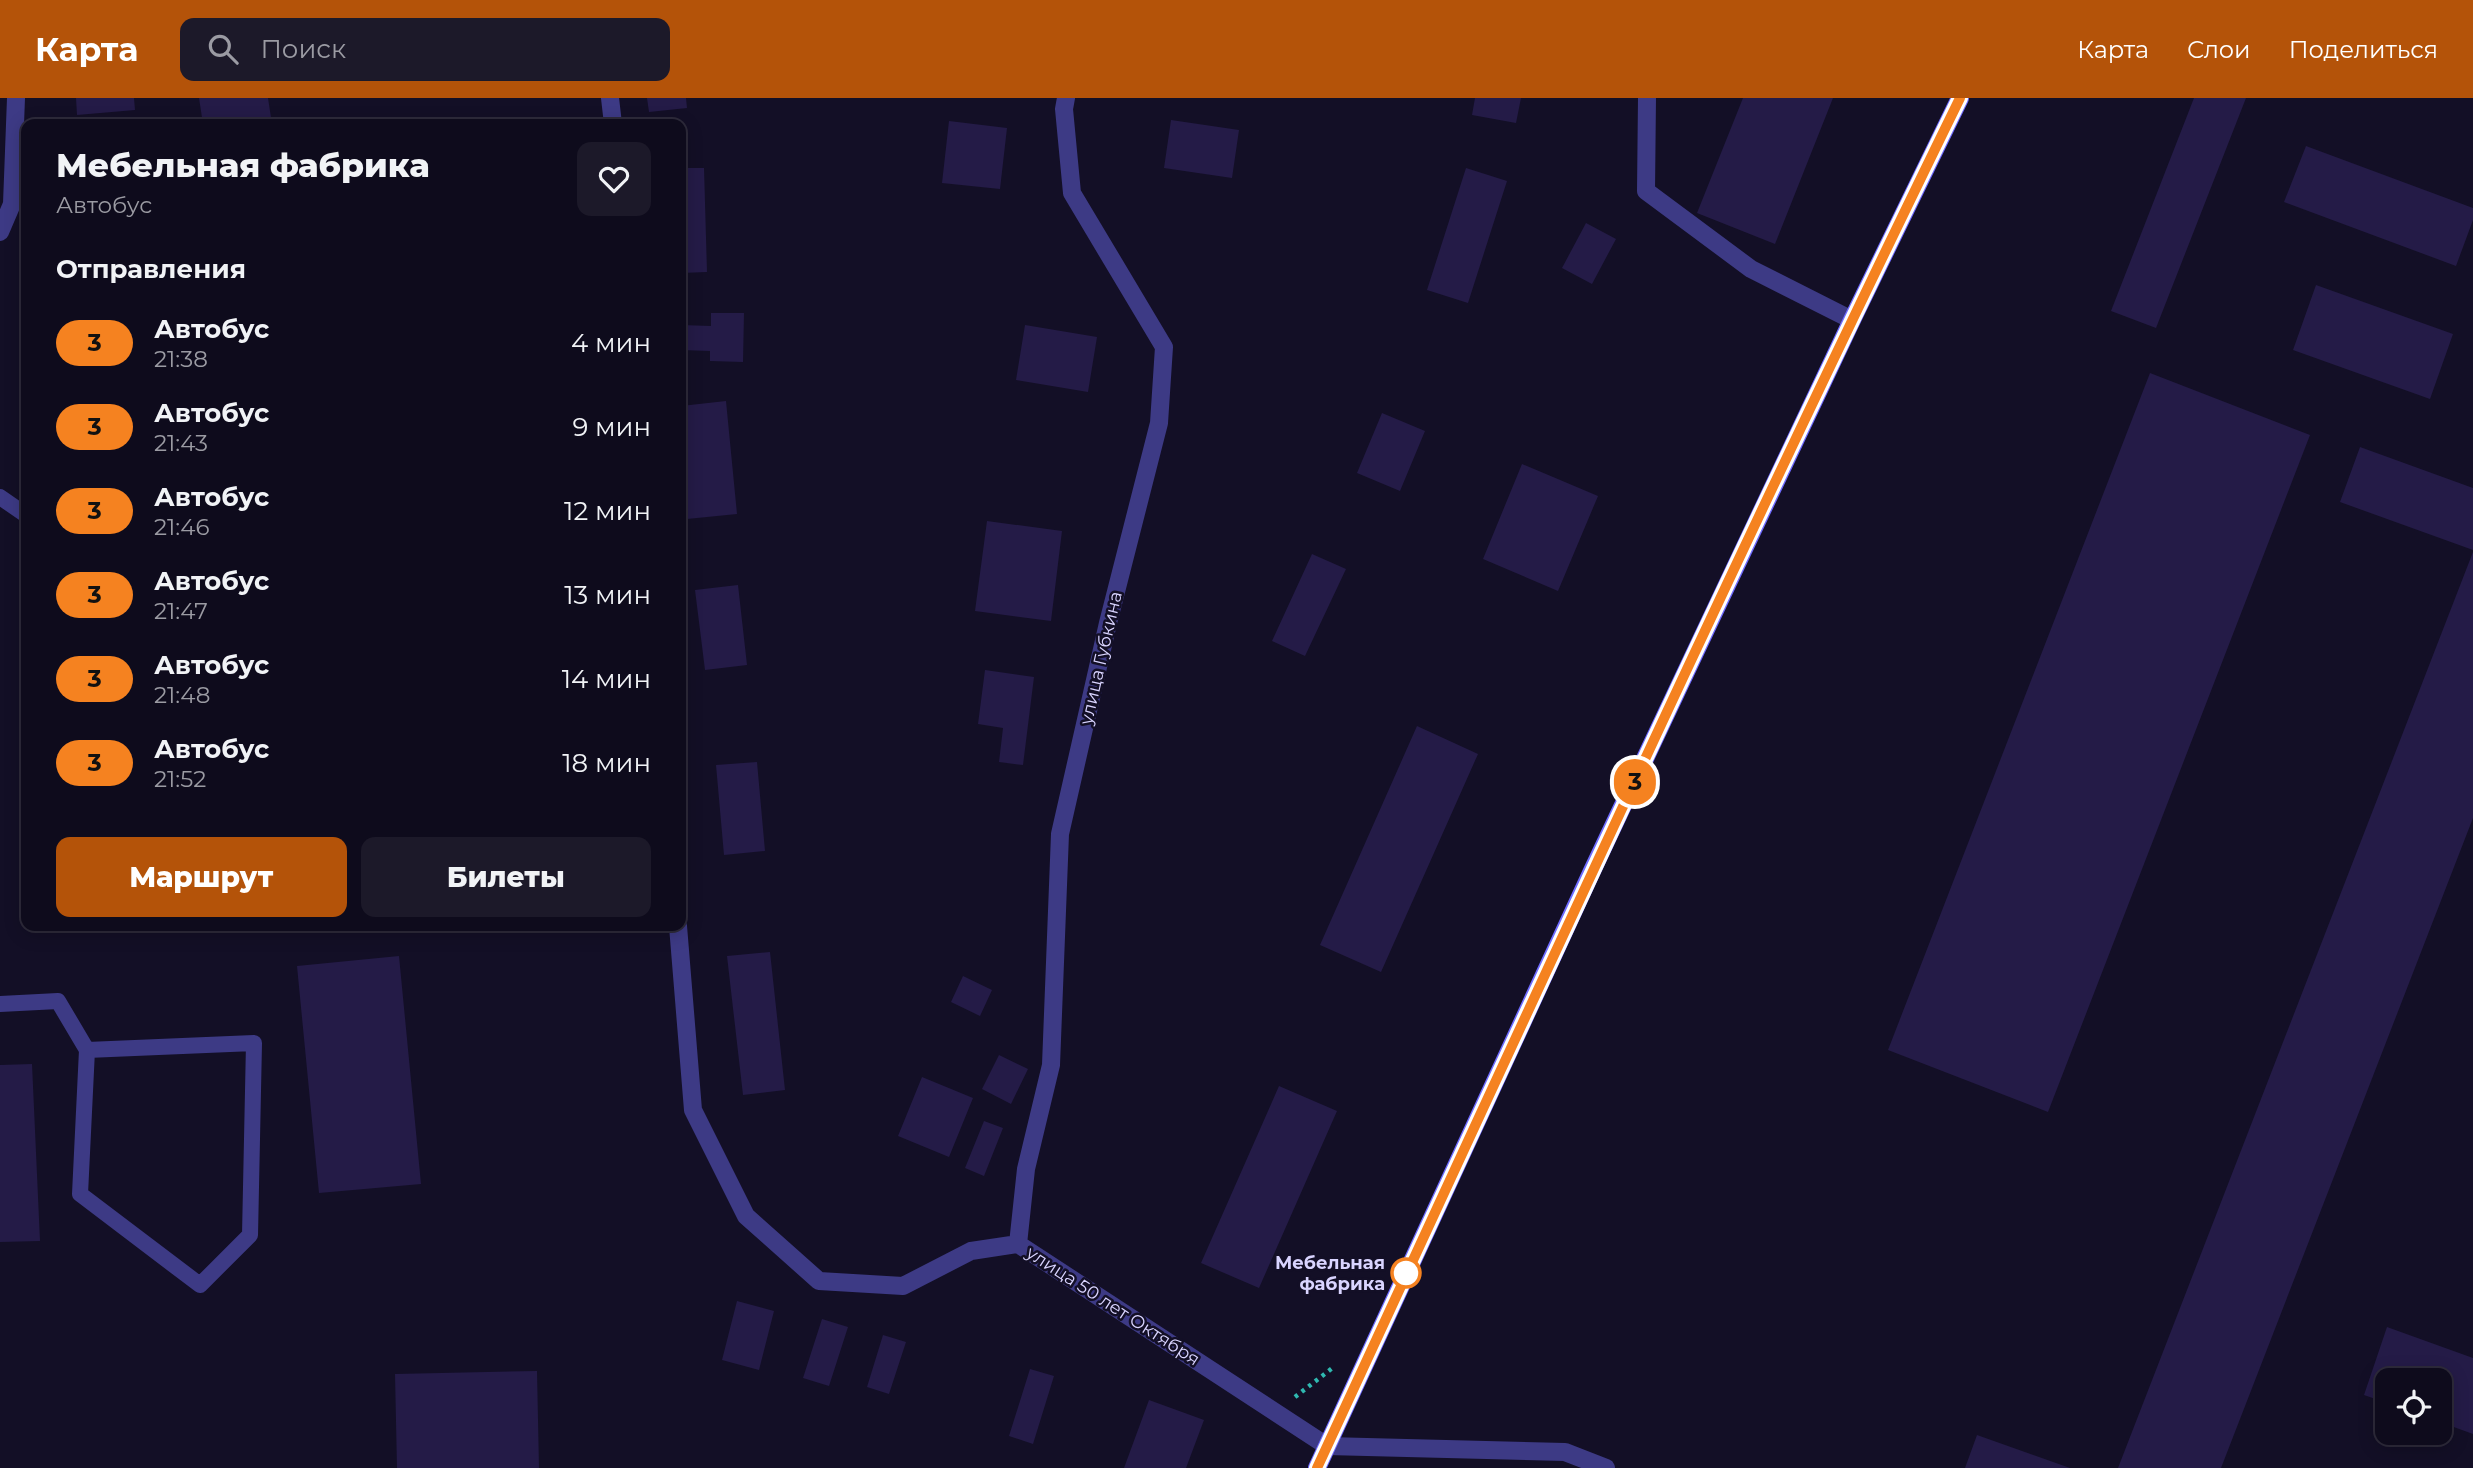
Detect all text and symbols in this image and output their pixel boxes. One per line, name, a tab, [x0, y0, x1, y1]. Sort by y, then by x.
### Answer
search box	[180, 18, 670, 81]
text: Карта	[35, 29, 138, 69]
icon: search	[204, 30, 242, 68]
text: Поиск	[260, 33, 346, 65]
text: Карта	[2077, 35, 2149, 64]
text: Слои	[2187, 35, 2251, 64]
text: Поделиться	[2289, 35, 2438, 64]
button: heart	[577, 142, 651, 216]
text: Мебельная фабрика	[56, 145, 430, 185]
text: Автобус	[56, 191, 152, 219]
text: Отправления	[56, 253, 246, 285]
text: Автобус	[154, 313, 269, 345]
text: 4 мин	[571, 327, 651, 359]
text: 3	[87, 328, 102, 357]
text: 21:38	[154, 345, 208, 373]
text: Автобус	[154, 397, 269, 429]
text: 9 мин	[572, 411, 651, 443]
text: 3	[87, 412, 102, 441]
text: 21:43	[154, 429, 208, 457]
text: Автобус	[154, 481, 269, 513]
text: 12 мин	[564, 495, 651, 527]
text: 3	[87, 496, 102, 525]
text: 21:46	[154, 513, 209, 541]
text: Автобус	[154, 565, 269, 597]
text: 13 мин	[564, 579, 651, 611]
text: 3	[87, 580, 102, 609]
street label: улица Губкина	[1075, 589, 1127, 728]
text: 21:47	[154, 597, 208, 625]
text: Автобус	[154, 649, 269, 681]
text: 14 мин	[562, 663, 651, 695]
text: 3	[87, 664, 102, 693]
text: 21:48	[154, 681, 210, 709]
text: Автобус	[154, 733, 269, 765]
text: 18 мин	[562, 747, 651, 779]
text: 3	[87, 748, 102, 777]
line badge: 3	[1612, 759, 1658, 805]
text: 21:52	[154, 765, 206, 793]
text: 3	[1628, 767, 1642, 796]
button: Маршрут	[56, 837, 347, 917]
button: Билеты	[361, 837, 651, 917]
street label: улица 50 лет Октября	[1021, 1241, 1204, 1370]
place label: Мебельная фабрика	[1275, 1252, 1385, 1295]
marker: Мебельная фабрика	[1391, 1258, 1421, 1288]
map controls	[2375, 1368, 2452, 1445]
button: locate	[2375, 1368, 2452, 1445]

